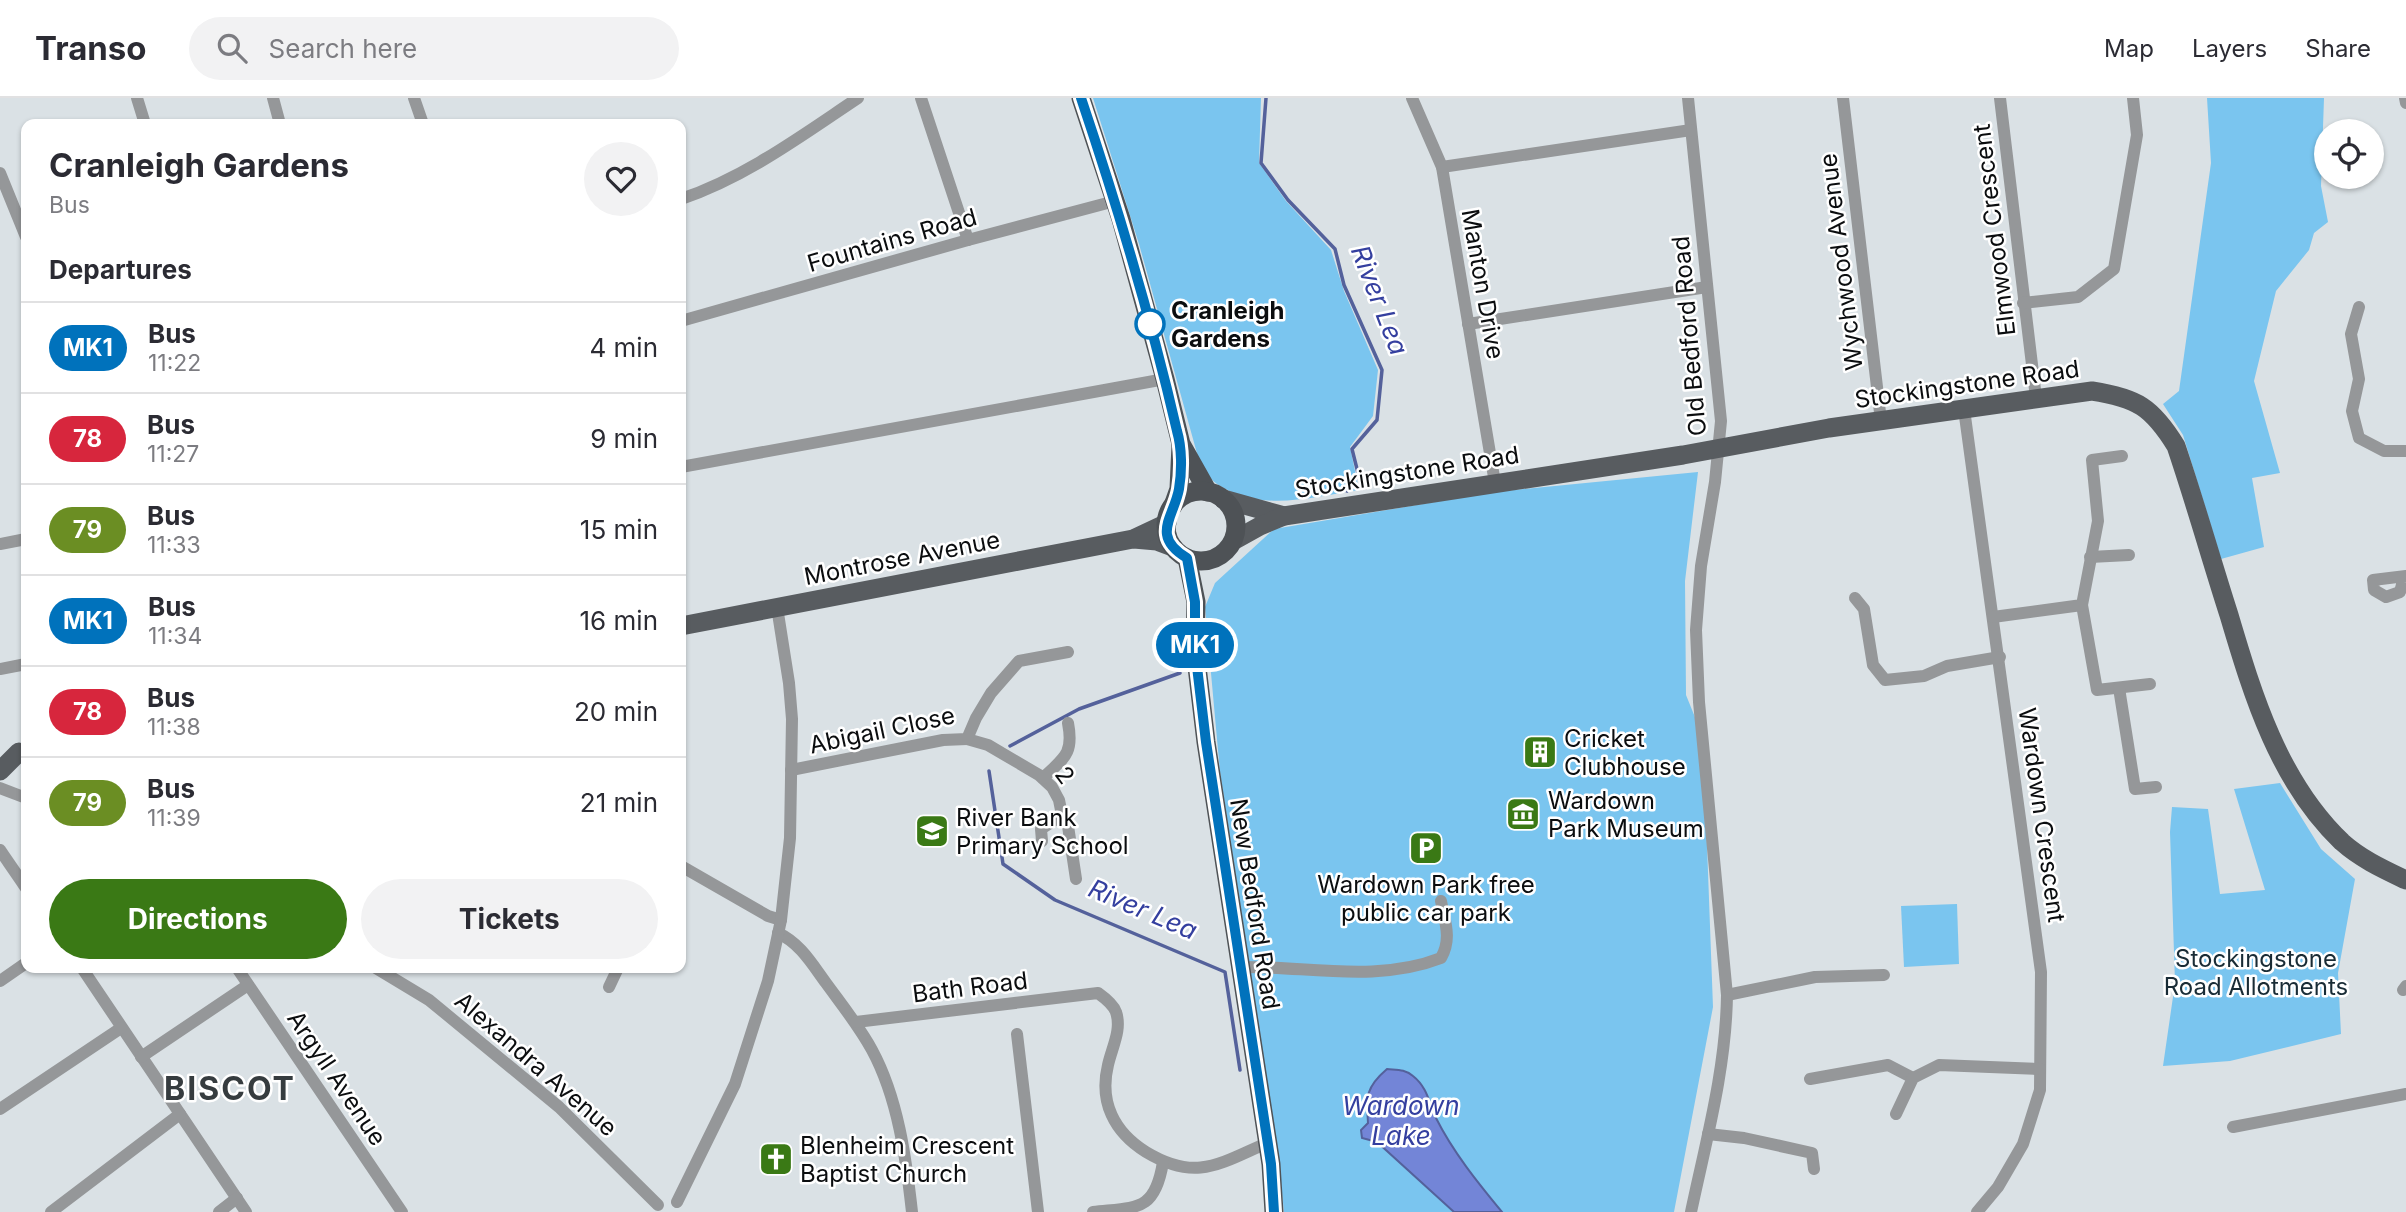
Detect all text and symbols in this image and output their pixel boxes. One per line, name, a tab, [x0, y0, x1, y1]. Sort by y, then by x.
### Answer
search box	[189, 17, 679, 80]
text: Transo	[35, 28, 147, 68]
icon: search	[213, 29, 251, 67]
text: Search here	[269, 33, 417, 64]
text: Map	[2104, 34, 2154, 63]
text: Layers	[2192, 34, 2267, 63]
text: Share	[2305, 34, 2371, 63]
map controls	[2314, 119, 2384, 189]
button: locate	[2314, 119, 2384, 189]
street label: Elmwood Crescent	[1967, 122, 2021, 338]
button: heart	[584, 142, 658, 216]
text: Cranleigh Gardens	[49, 145, 349, 185]
street label: Wychwood Avenue	[1813, 152, 1869, 372]
text: Bus	[49, 191, 90, 219]
street label: Fountains Road	[804, 202, 980, 278]
street label: Manton Drive	[1456, 207, 1510, 361]
street label: Old Bedford Road	[1666, 235, 1712, 437]
water label: River Lea	[1345, 241, 1415, 359]
text: Departures	[49, 254, 192, 285]
place label: Cranleigh Gardens	[1171, 296, 1284, 353]
marker: Cranleigh Gardens	[1135, 309, 1165, 339]
text: Bus	[148, 318, 196, 349]
text: 4 min	[589, 332, 658, 363]
text: MK1	[63, 333, 113, 362]
text: 11:22	[148, 349, 201, 377]
street label: Stockingstone Road	[1853, 354, 2081, 414]
text: Bus	[147, 409, 195, 440]
text: 9 min	[590, 423, 658, 454]
text: 78	[73, 424, 102, 453]
text: 11:27	[147, 440, 199, 468]
street label: Stockingstone Road	[1293, 440, 1521, 504]
text: Bus	[147, 500, 195, 531]
text: 15 min	[580, 514, 658, 545]
text: 79	[73, 515, 102, 544]
street label: Montrose Avenue	[802, 525, 1002, 591]
text: 11:33	[147, 531, 201, 559]
text: Bus	[148, 591, 196, 622]
text: 16 min	[580, 605, 658, 636]
text: MK1	[63, 606, 113, 635]
text: 11:34	[148, 622, 202, 650]
line badge: MK1	[1155, 622, 1235, 668]
text: MK1	[1170, 630, 1220, 659]
text: Bus	[147, 682, 195, 713]
text: 20 min	[574, 696, 658, 727]
text: 78	[73, 697, 102, 726]
street label: Abigail Close	[807, 700, 957, 760]
street label: Wardown Crescent	[2013, 706, 2071, 924]
text: 11:38	[147, 713, 201, 741]
place label: Cricket Clubhouse	[1564, 724, 1686, 781]
building icon: Cricket Clubhouse	[1521, 733, 1559, 771]
street label: 2	[1049, 760, 1081, 790]
text: Bus	[147, 773, 195, 804]
place label: Wardown Park Museum	[1548, 786, 1704, 843]
text: 21 min	[580, 787, 658, 818]
text: 79	[73, 788, 102, 817]
museum icon: Wardown Park Museum	[1504, 795, 1542, 833]
street label: New Bedford Road	[1224, 797, 1286, 1011]
place label: River Bank Primary School	[956, 803, 1129, 860]
text: 11:39	[147, 804, 201, 832]
school or university icon: River Bank Primary School	[913, 812, 951, 850]
parking icon: Wardown Park free public car park	[1407, 829, 1445, 867]
place label: Wardown Park free public car park	[1317, 870, 1535, 927]
water label: River Lea	[1084, 872, 1202, 946]
button: Directions	[49, 879, 347, 959]
button: Tickets	[361, 879, 658, 959]
park label: Stockingstone Road Allotments	[2164, 944, 2348, 1001]
street label: Bath Road	[911, 966, 1029, 1008]
street label: Alexandra Avenue	[449, 986, 623, 1142]
street label: Argyll Avenue	[281, 1005, 393, 1151]
district label: BISCOT	[164, 1069, 296, 1108]
water label: Wardown Lake	[1342, 1090, 1460, 1151]
place label: Blenheim Crescent Baptist Church	[800, 1131, 1014, 1188]
church icon: Blenheim Crescent Baptist Church	[757, 1140, 795, 1178]

